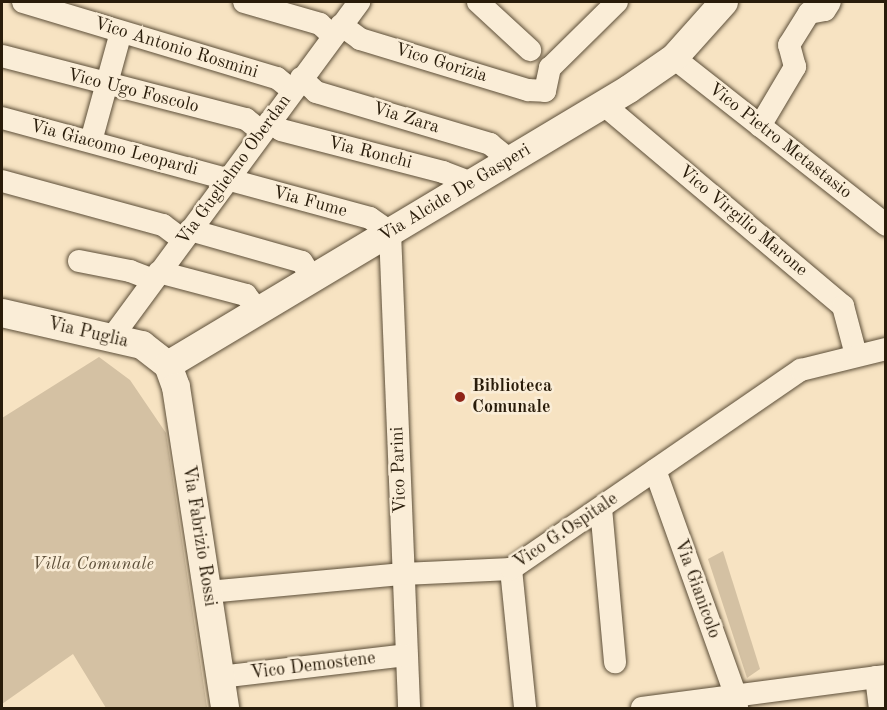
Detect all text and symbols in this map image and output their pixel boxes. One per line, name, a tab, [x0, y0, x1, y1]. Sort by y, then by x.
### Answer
street label: Vico Antonio Rosmini	[91, 13, 261, 83]
street label: Vico Gorizia	[392, 39, 490, 87]
street label: Vico Ugo Foscolo	[65, 64, 201, 118]
street label: Vico Pietro Metastasio	[704, 78, 856, 204]
street label: Via Guglielmo Oberdan	[172, 91, 296, 249]
street label: Via Zara	[370, 98, 442, 138]
street label: Via Giacomo Leopardi	[28, 115, 200, 181]
street label: Via Ronchi	[326, 132, 414, 174]
street label: Via Alcide De Gasperi	[375, 139, 535, 247]
street label: Vico Virgilio Marone	[674, 161, 812, 281]
street label: Via Fume	[270, 182, 350, 222]
street label: Via Puglia	[46, 313, 130, 353]
place label: Biblioteca Comunale	[472, 376, 552, 418]
marker: Biblioteca Comunale	[453, 390, 467, 404]
street label: Vico Parini	[387, 426, 411, 514]
street label: Via Fabrizio Rossi	[177, 464, 221, 608]
street label: Vico G.Ospitale	[510, 488, 622, 574]
street label: Via Gianicolo	[669, 537, 725, 641]
park label: Villa Comunale	[32, 553, 154, 575]
street label: Vico Demostene	[249, 648, 377, 684]

